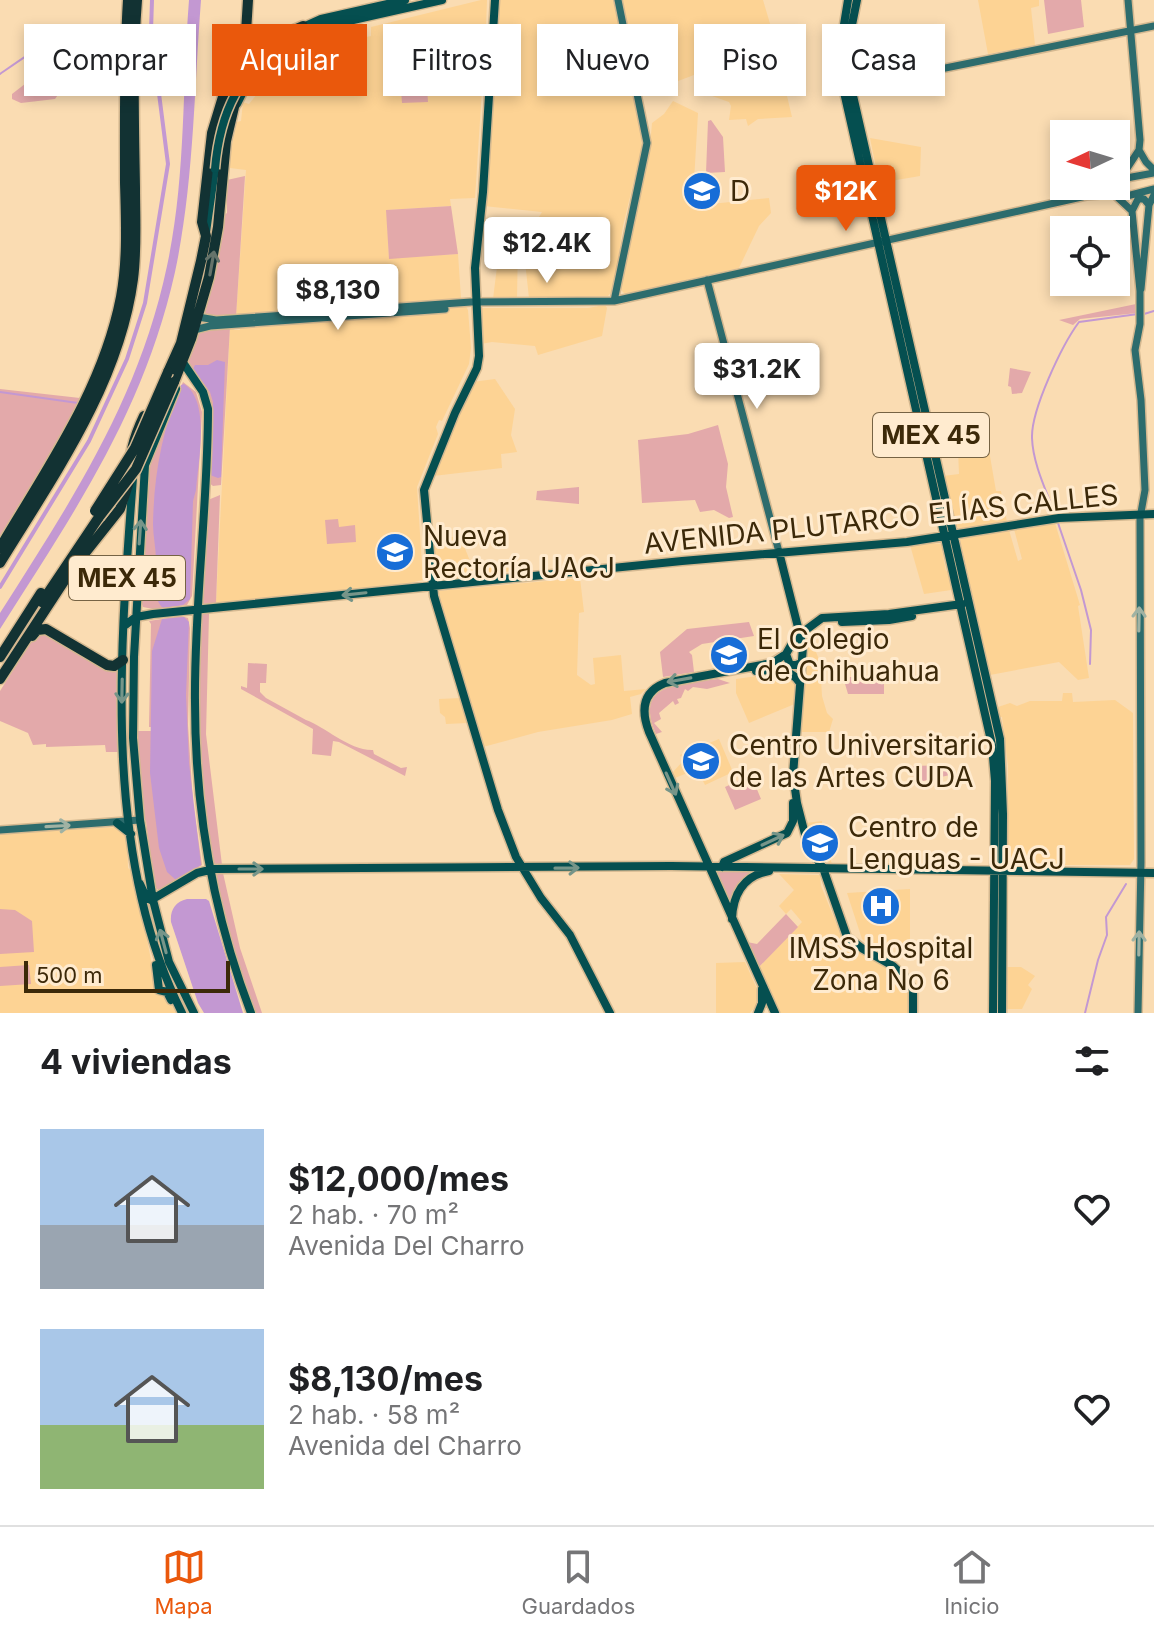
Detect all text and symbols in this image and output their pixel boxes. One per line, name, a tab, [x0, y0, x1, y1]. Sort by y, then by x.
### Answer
chip: Comprar	[24, 24, 196, 96]
chip: Alquilar	[212, 24, 367, 96]
chip: Filtros	[383, 24, 521, 96]
chip: Nuevo	[537, 24, 678, 96]
chip: Piso	[694, 24, 806, 96]
chip: Casa	[822, 24, 945, 96]
north arrow	[1050, 120, 1130, 200]
map controls	[1050, 120, 1130, 296]
pin: $12K	[799, 165, 893, 233]
school or university icon: D	[681, 170, 723, 212]
place label: D	[730, 174, 750, 208]
text: $12K	[814, 175, 878, 206]
button: locate	[1050, 216, 1130, 296]
pin: $12.4K	[482, 217, 612, 285]
text: $12.4K	[502, 227, 592, 258]
one-way arrow	[205, 251, 220, 277]
pin: $8,130	[273, 264, 403, 332]
text: $8,130	[295, 274, 381, 305]
pin: $31.2K	[692, 343, 822, 411]
text: $31.2K	[713, 353, 801, 384]
road number: MEX 45	[873, 413, 989, 457]
street label: AVENIDA PLUTARCO ELÍAS CALLES	[642, 476, 1120, 561]
one-way arrow	[133, 519, 148, 546]
place label: Nueva Rectoría UACJ	[423, 519, 615, 585]
school or university icon: Nueva Rectoría UACJ	[374, 531, 416, 573]
road number: MEX 45	[69, 556, 185, 600]
one-way arrow	[341, 586, 368, 601]
one-way arrow	[1131, 606, 1147, 633]
place label: El Colegio de Chihuahua	[757, 622, 940, 688]
school or university icon: El Colegio de Chihuahua	[708, 634, 750, 676]
one-way arrow	[667, 674, 692, 689]
one-way arrow	[114, 677, 130, 704]
place label: Centro Universitario de las Artes CUDA	[729, 728, 994, 794]
school or university icon: Centro Universitario de las Artes CUDA	[680, 740, 722, 782]
one-way arrow	[665, 771, 680, 795]
place label: Centro de Lenguas - UACJ	[848, 810, 1065, 876]
one-way arrow	[44, 819, 71, 834]
school or university icon: Centro de Lenguas - UACJ	[799, 822, 841, 864]
one-way arrow	[760, 831, 785, 846]
one-way arrow	[553, 860, 580, 876]
one-way arrow	[237, 861, 264, 877]
hospital icon: IMSS Hospital Zona No 6	[860, 885, 902, 927]
one-way arrow	[155, 929, 170, 955]
one-way arrow	[1131, 930, 1147, 957]
place label: IMSS Hospital Zona No 6	[789, 931, 973, 997]
scale bar	[24, 957, 230, 993]
text: 500 m	[36, 962, 103, 988]
icon: filters	[1070, 1039, 1114, 1083]
text: 4 viviendas	[40, 1041, 232, 1082]
text: $12,000/mes	[288, 1158, 509, 1199]
icon: home	[104, 1161, 200, 1257]
icon: heart	[1070, 1187, 1114, 1231]
text: 2 hab. · 70 m²	[288, 1199, 459, 1230]
text: Avenida Del Charro	[288, 1230, 525, 1261]
text: $8,130/mes	[288, 1358, 483, 1399]
icon: home	[104, 1361, 200, 1457]
icon: heart	[1070, 1387, 1114, 1431]
text: 2 hab. · 58 m²	[288, 1399, 460, 1430]
text: Avenida del Charro	[288, 1430, 522, 1461]
tab: Mapa	[154, 1545, 213, 1619]
tab: Guardados	[522, 1545, 635, 1619]
tab: Inicio	[944, 1545, 1000, 1619]

